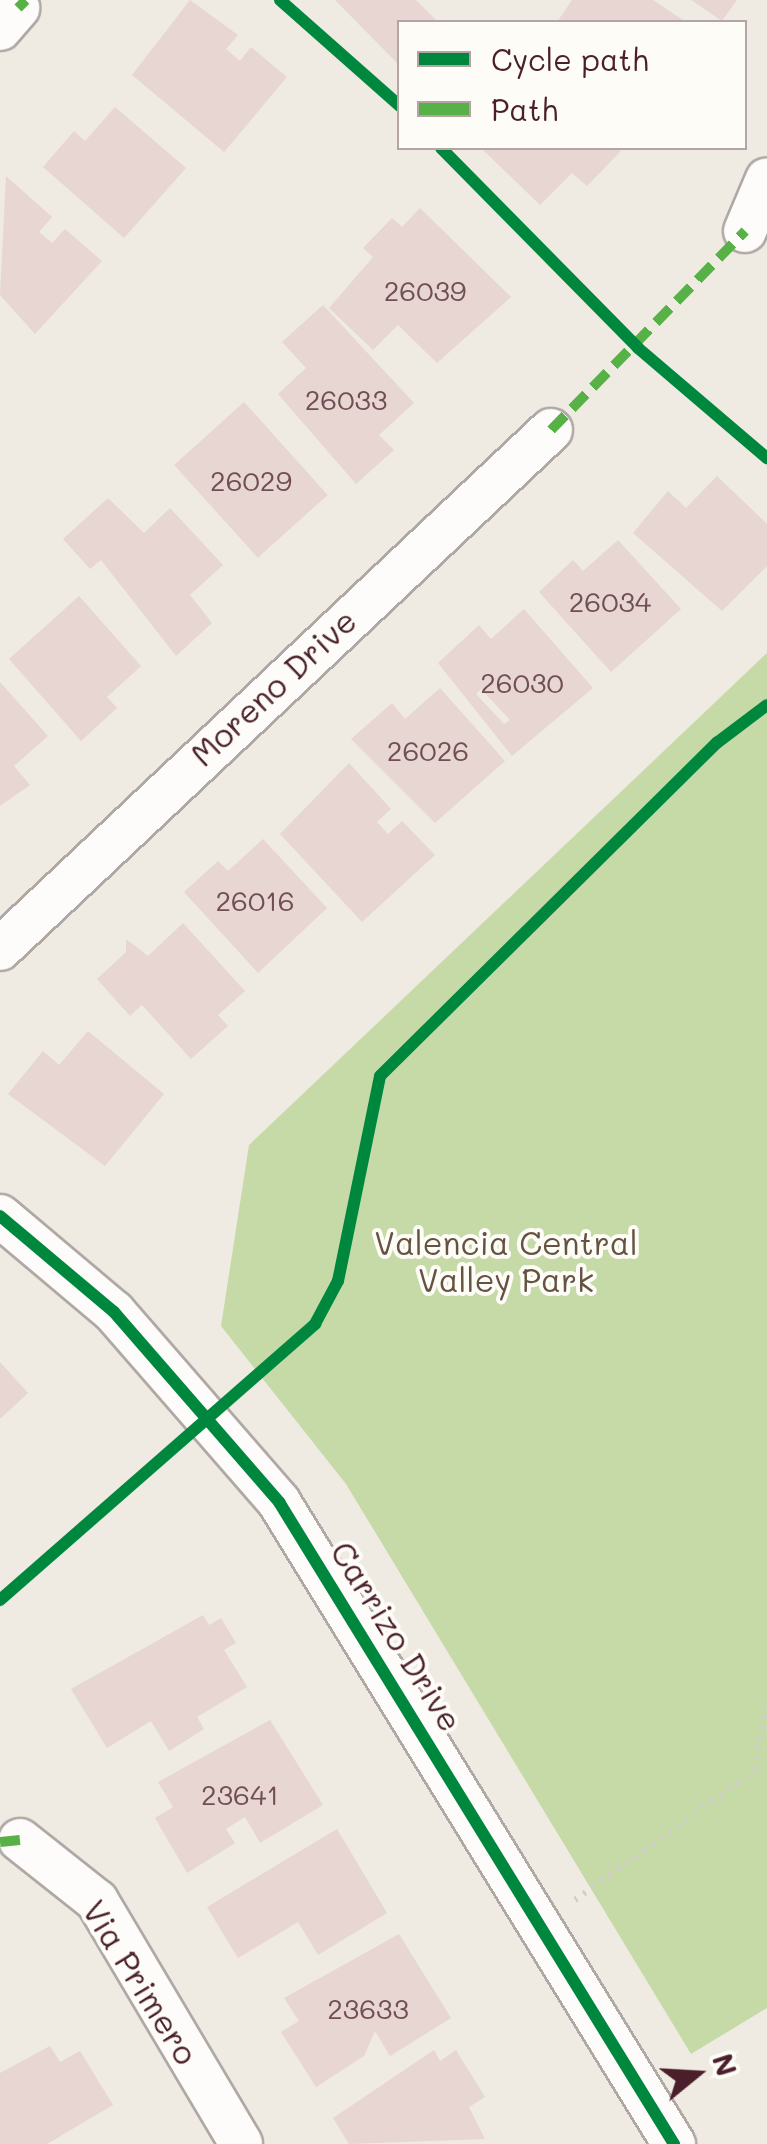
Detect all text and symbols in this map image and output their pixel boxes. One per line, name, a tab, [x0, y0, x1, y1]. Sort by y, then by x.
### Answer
legend	[397, 20, 747, 150]
text: Cycle path	[491, 39, 649, 79]
text: Path	[491, 89, 558, 129]
house number: 26039	[384, 273, 466, 307]
house number: 26033	[305, 382, 387, 416]
house number: 26029	[210, 463, 292, 497]
house number: 26034	[569, 584, 651, 618]
street label: Moreno Drive	[182, 601, 364, 773]
house number: 26030	[480, 665, 564, 699]
house number: 26026	[387, 733, 469, 767]
house number: 26016	[215, 883, 295, 917]
park label: Valencia Central Valley Park	[374, 1224, 638, 1299]
street label: Carrizo Drive	[323, 1534, 471, 1738]
house number: 23641	[201, 1777, 279, 1811]
street label: Via Primero	[75, 1893, 207, 2071]
house number: 23633	[327, 1991, 409, 2025]
north arrow	[647, 2024, 747, 2124]
text: N	[705, 2049, 746, 2080]

